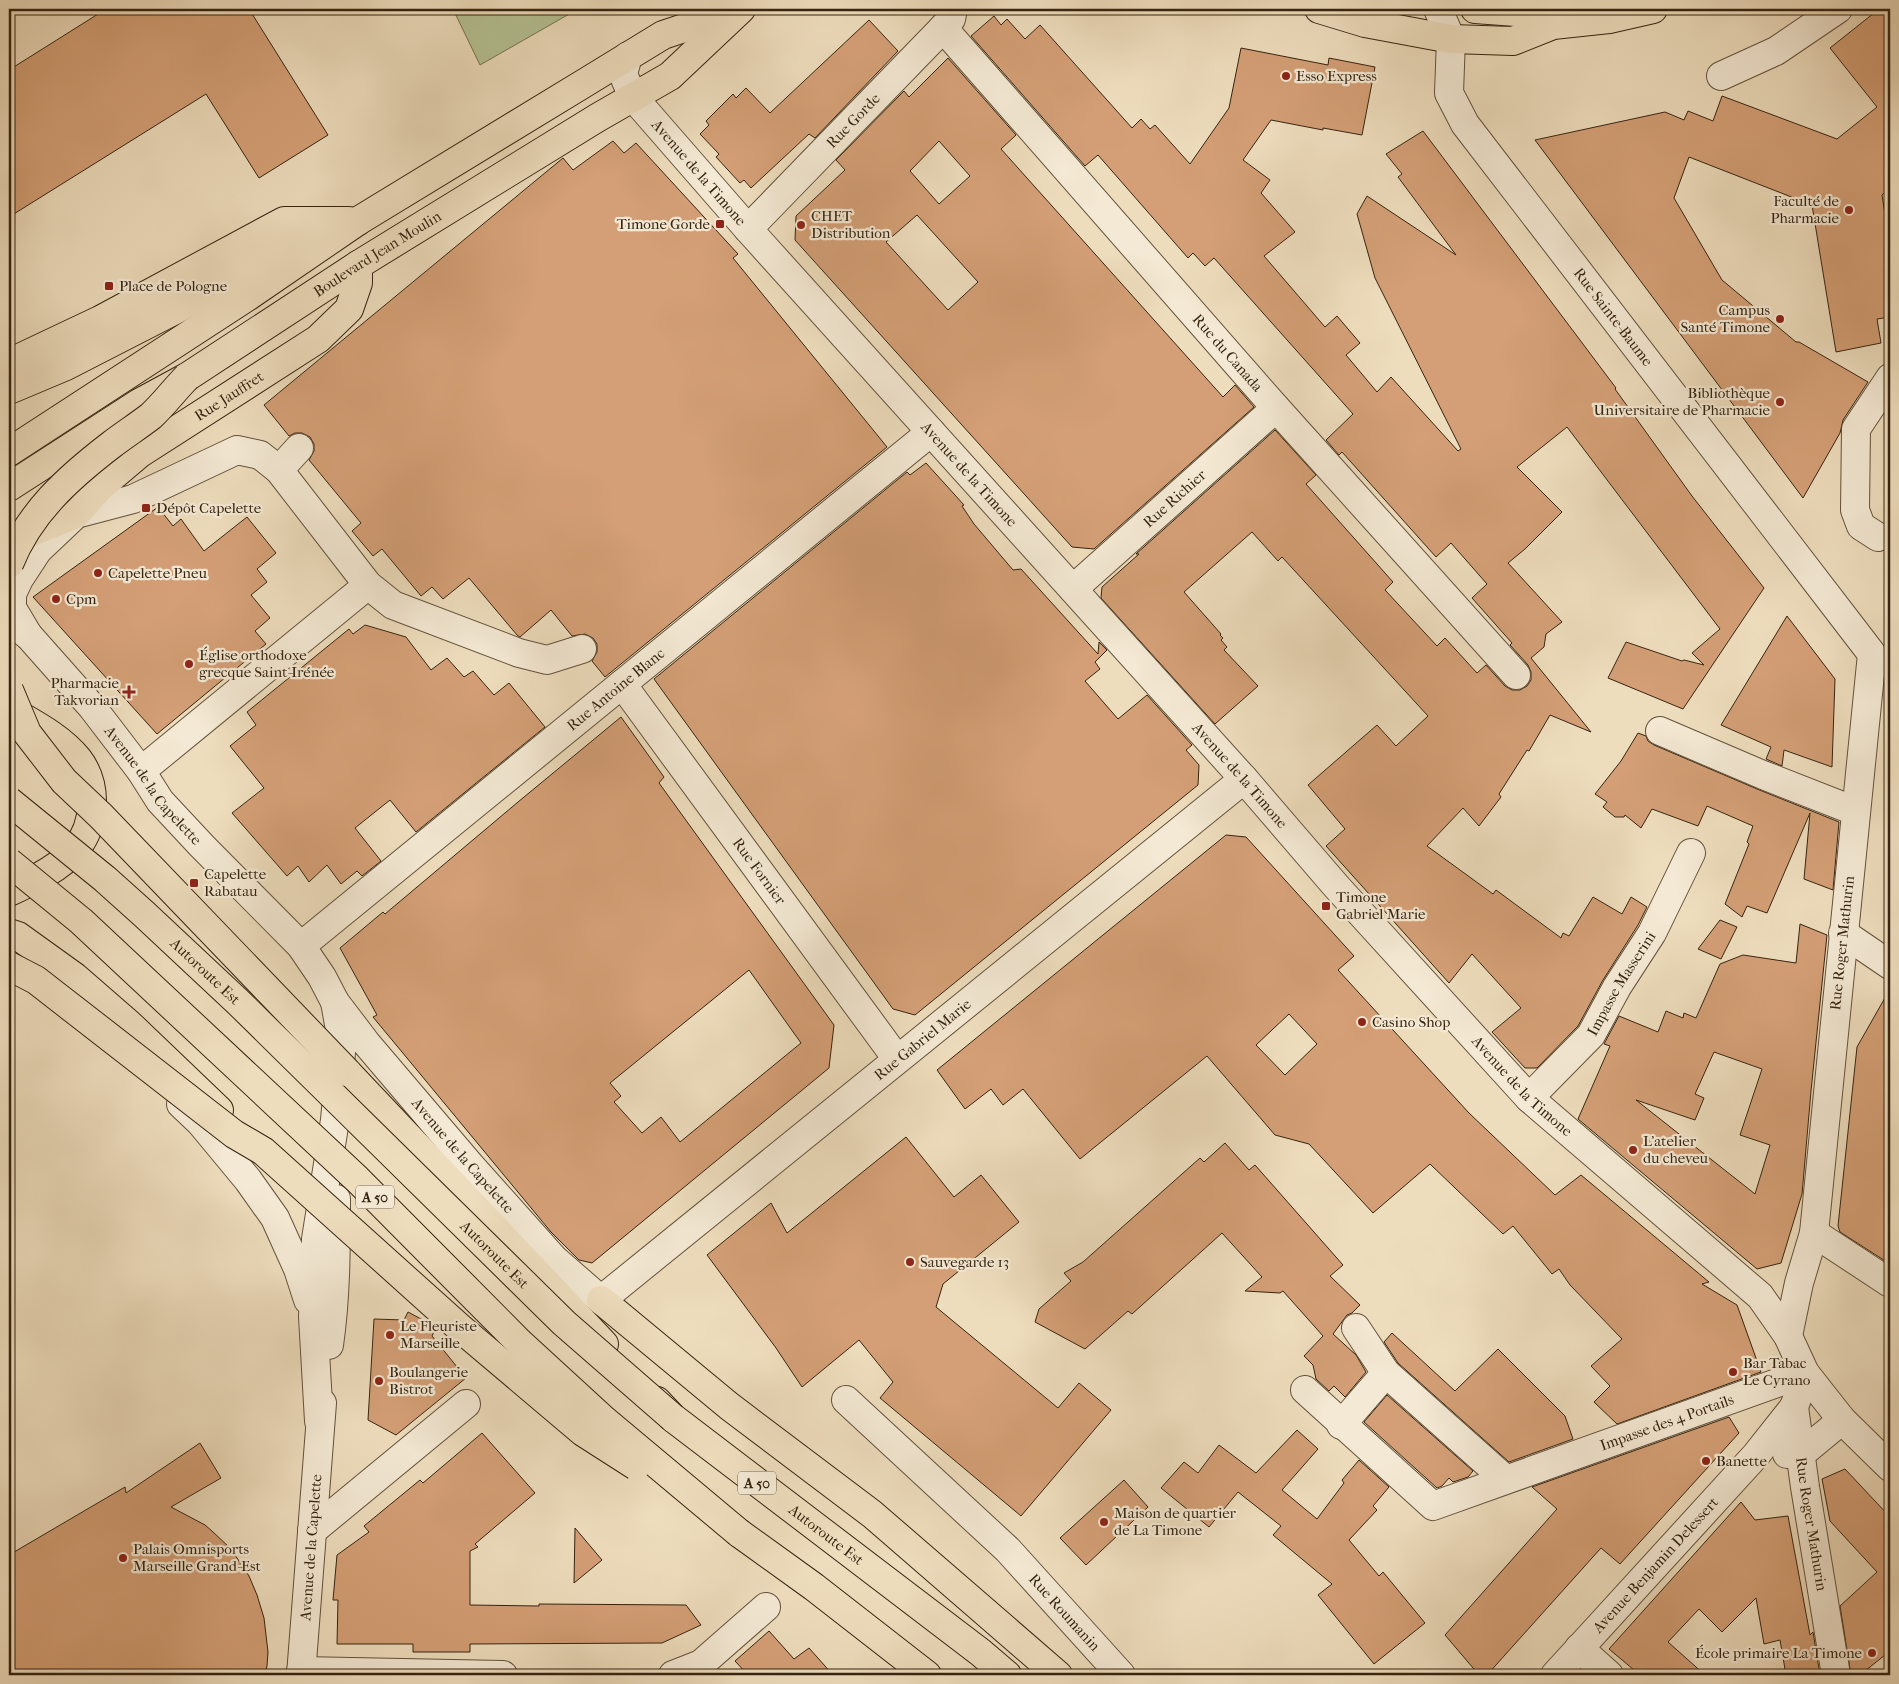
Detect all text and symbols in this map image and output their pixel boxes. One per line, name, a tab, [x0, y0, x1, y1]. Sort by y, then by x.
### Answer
place label: Esso Express	[1296, 67, 1377, 85]
marker: Esso Express	[1280, 70, 1292, 82]
street label: Rue Gorde	[822, 89, 884, 152]
street label: Avenue de la Timone	[647, 115, 750, 230]
place label: Faculté de Pharmacie	[1770, 192, 1840, 227]
marker: Faculté de Pharmacie	[1843, 204, 1855, 216]
street label: Boulevard Jean Moulin	[310, 207, 445, 301]
place label: CHET Distribution	[811, 207, 891, 242]
place label: Timone Gorde	[617, 215, 711, 233]
marker: Timone Gorde	[714, 218, 726, 230]
marker: CHET Distribution	[795, 219, 807, 231]
street label: Rue Sainte-Baume	[1570, 264, 1657, 370]
place label: Place de Pologne	[119, 277, 228, 295]
marker: Place de Pologne	[103, 280, 115, 292]
place label: Campus Santé Timone	[1680, 301, 1771, 336]
street label: Rue du Canada	[1189, 310, 1267, 396]
marker: Campus Santé Timone	[1774, 313, 1786, 325]
street label: Rue Jauffret	[191, 367, 267, 425]
place label: Bibliothèque Universitaire de Pharmacie	[1594, 384, 1771, 419]
marker: Bibliothèque Universitaire de Pharmacie	[1774, 396, 1786, 408]
street label: Avenue de la Timone	[917, 417, 1021, 531]
street label: Rue Richier	[1139, 465, 1210, 531]
place label: Dépôt Capelette	[156, 499, 262, 517]
marker: Dépôt Capelette	[140, 502, 152, 514]
place label: Capelette Pneu	[108, 564, 207, 582]
marker: Capelette Pneu	[92, 567, 104, 579]
place label: Cpm	[66, 590, 97, 608]
marker: Cpm	[50, 593, 62, 605]
street label: Rue Antoine Blanc	[563, 644, 668, 734]
place label: Église orthodoxe grecque Saint-Irénée	[199, 646, 335, 681]
marker: Église orthodoxe grecque Saint-Irénée	[183, 658, 195, 670]
place label: Pharmacie Takvorian	[50, 674, 120, 709]
marker: Pharmacie Takvorian	[123, 686, 135, 698]
street label: Avenue de la Timone	[1188, 718, 1292, 832]
street label: Avenue de la Capelette	[100, 721, 206, 849]
street label: Rue Fornier	[729, 834, 790, 909]
place label: Capelette Rabatau	[204, 865, 267, 900]
street label: Rue Roger Mathurin	[1826, 875, 1858, 1011]
marker: Capelette Rabatau	[188, 877, 200, 889]
place label: Timone Gabriel Marie	[1336, 888, 1426, 923]
marker: Timone Gabriel Marie	[1320, 900, 1332, 912]
street label: Impasse Masserini	[1583, 928, 1660, 1039]
street label: Autoroute Est	[166, 934, 244, 1009]
street label: Rue Gabriel Marie	[871, 995, 975, 1084]
place label: Casino Shop	[1372, 1013, 1450, 1031]
marker: Casino Shop	[1356, 1016, 1368, 1028]
street label: Avenue de la Timone	[1467, 1031, 1577, 1141]
street label: Avenue de la Capelette	[407, 1094, 518, 1217]
place label: L'atelier du cheveu	[1643, 1132, 1709, 1167]
marker: L'atelier du cheveu	[1627, 1144, 1639, 1156]
road number: A 50	[356, 1186, 394, 1208]
street label: Autoroute Est	[456, 1216, 533, 1293]
place label: Sauvegarde 13	[920, 1253, 1009, 1271]
marker: Sauvegarde 13	[904, 1256, 916, 1268]
place label: Le Fleuriste Marseille	[400, 1317, 478, 1352]
marker: Le Fleuriste Marseille	[384, 1329, 396, 1341]
place label: Bar Tabac Le Cyrano	[1743, 1354, 1811, 1389]
place label: Boulangerie Bistrot	[389, 1363, 469, 1398]
marker: Bar Tabac Le Cyrano	[1727, 1366, 1739, 1378]
marker: Boulangerie Bistrot	[373, 1375, 385, 1387]
street label: Impasse des 4 Portails	[1597, 1390, 1736, 1455]
place label: Banette	[1716, 1452, 1767, 1470]
marker: Banette	[1700, 1455, 1712, 1467]
street label: Rue Roger Mathurin	[1792, 1456, 1831, 1593]
road number: A 50	[738, 1472, 776, 1495]
street label: Avenue de la Capelette	[296, 1473, 326, 1622]
street label: Avenue Benjamin Delessert	[1588, 1493, 1723, 1637]
street label: Autoroute Est	[785, 1500, 868, 1569]
place label: Maison de quartier de La Timone	[1114, 1504, 1237, 1539]
marker: Maison de quartier de La Timone	[1098, 1516, 1110, 1528]
place label: Palais Omnisports Marseille Grand-Est	[133, 1540, 262, 1575]
marker: Palais Omnisports Marseille Grand-Est	[117, 1552, 129, 1564]
street label: Rue Roumanin	[1025, 1570, 1104, 1655]
place label: École primaire La Timone	[1695, 1644, 1863, 1662]
marker: École primaire La Timone	[1866, 1647, 1878, 1659]

